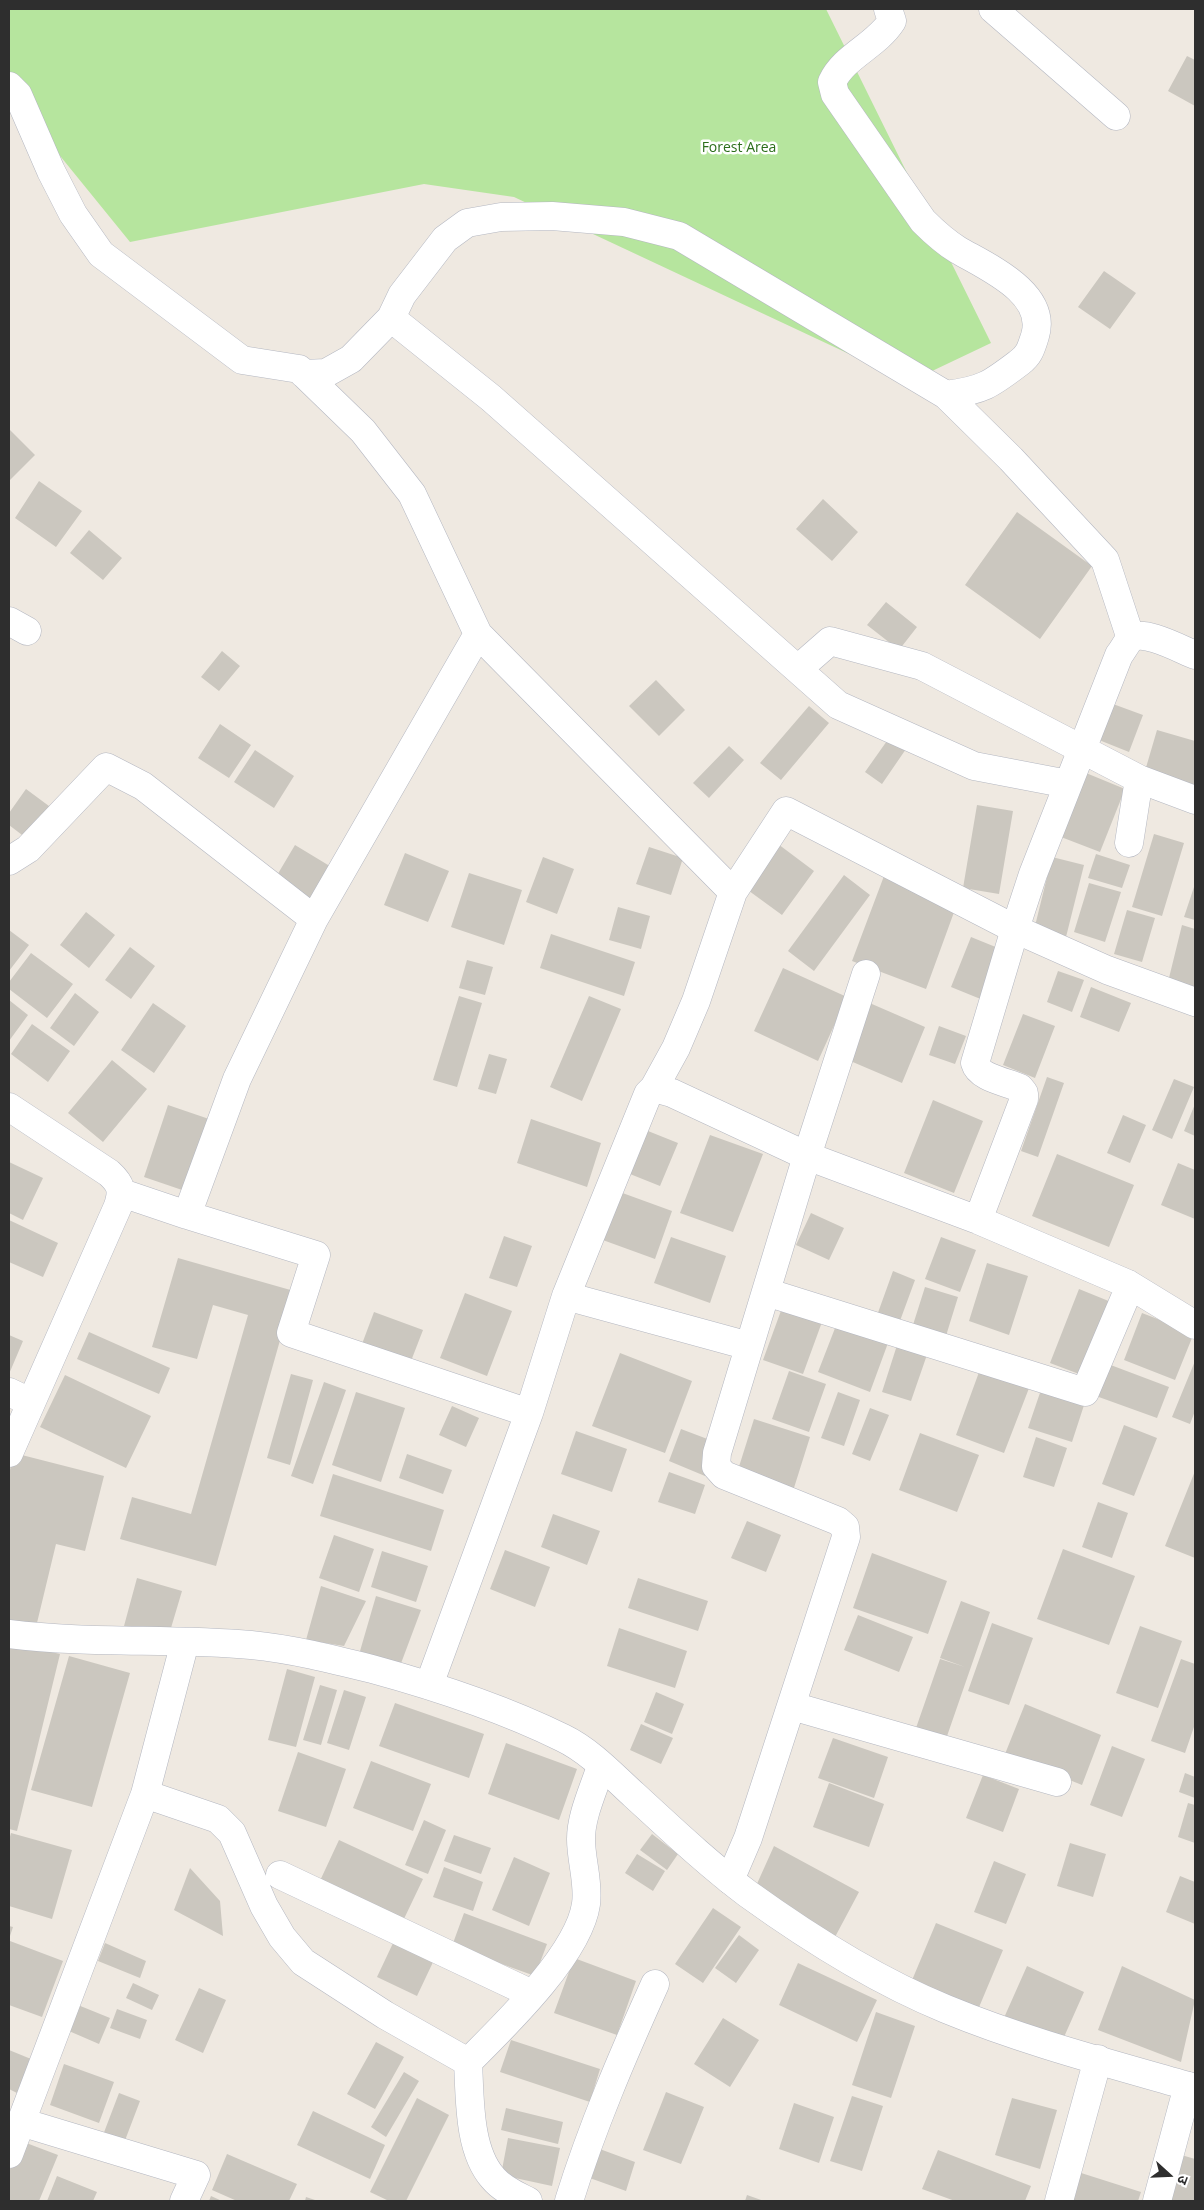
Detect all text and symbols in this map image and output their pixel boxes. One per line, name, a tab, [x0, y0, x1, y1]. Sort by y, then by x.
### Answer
park label: Forest Area	[702, 140, 776, 156]
north arrow	[1144, 2150, 1194, 2200]
text: उ	[1173, 2173, 1194, 2187]

